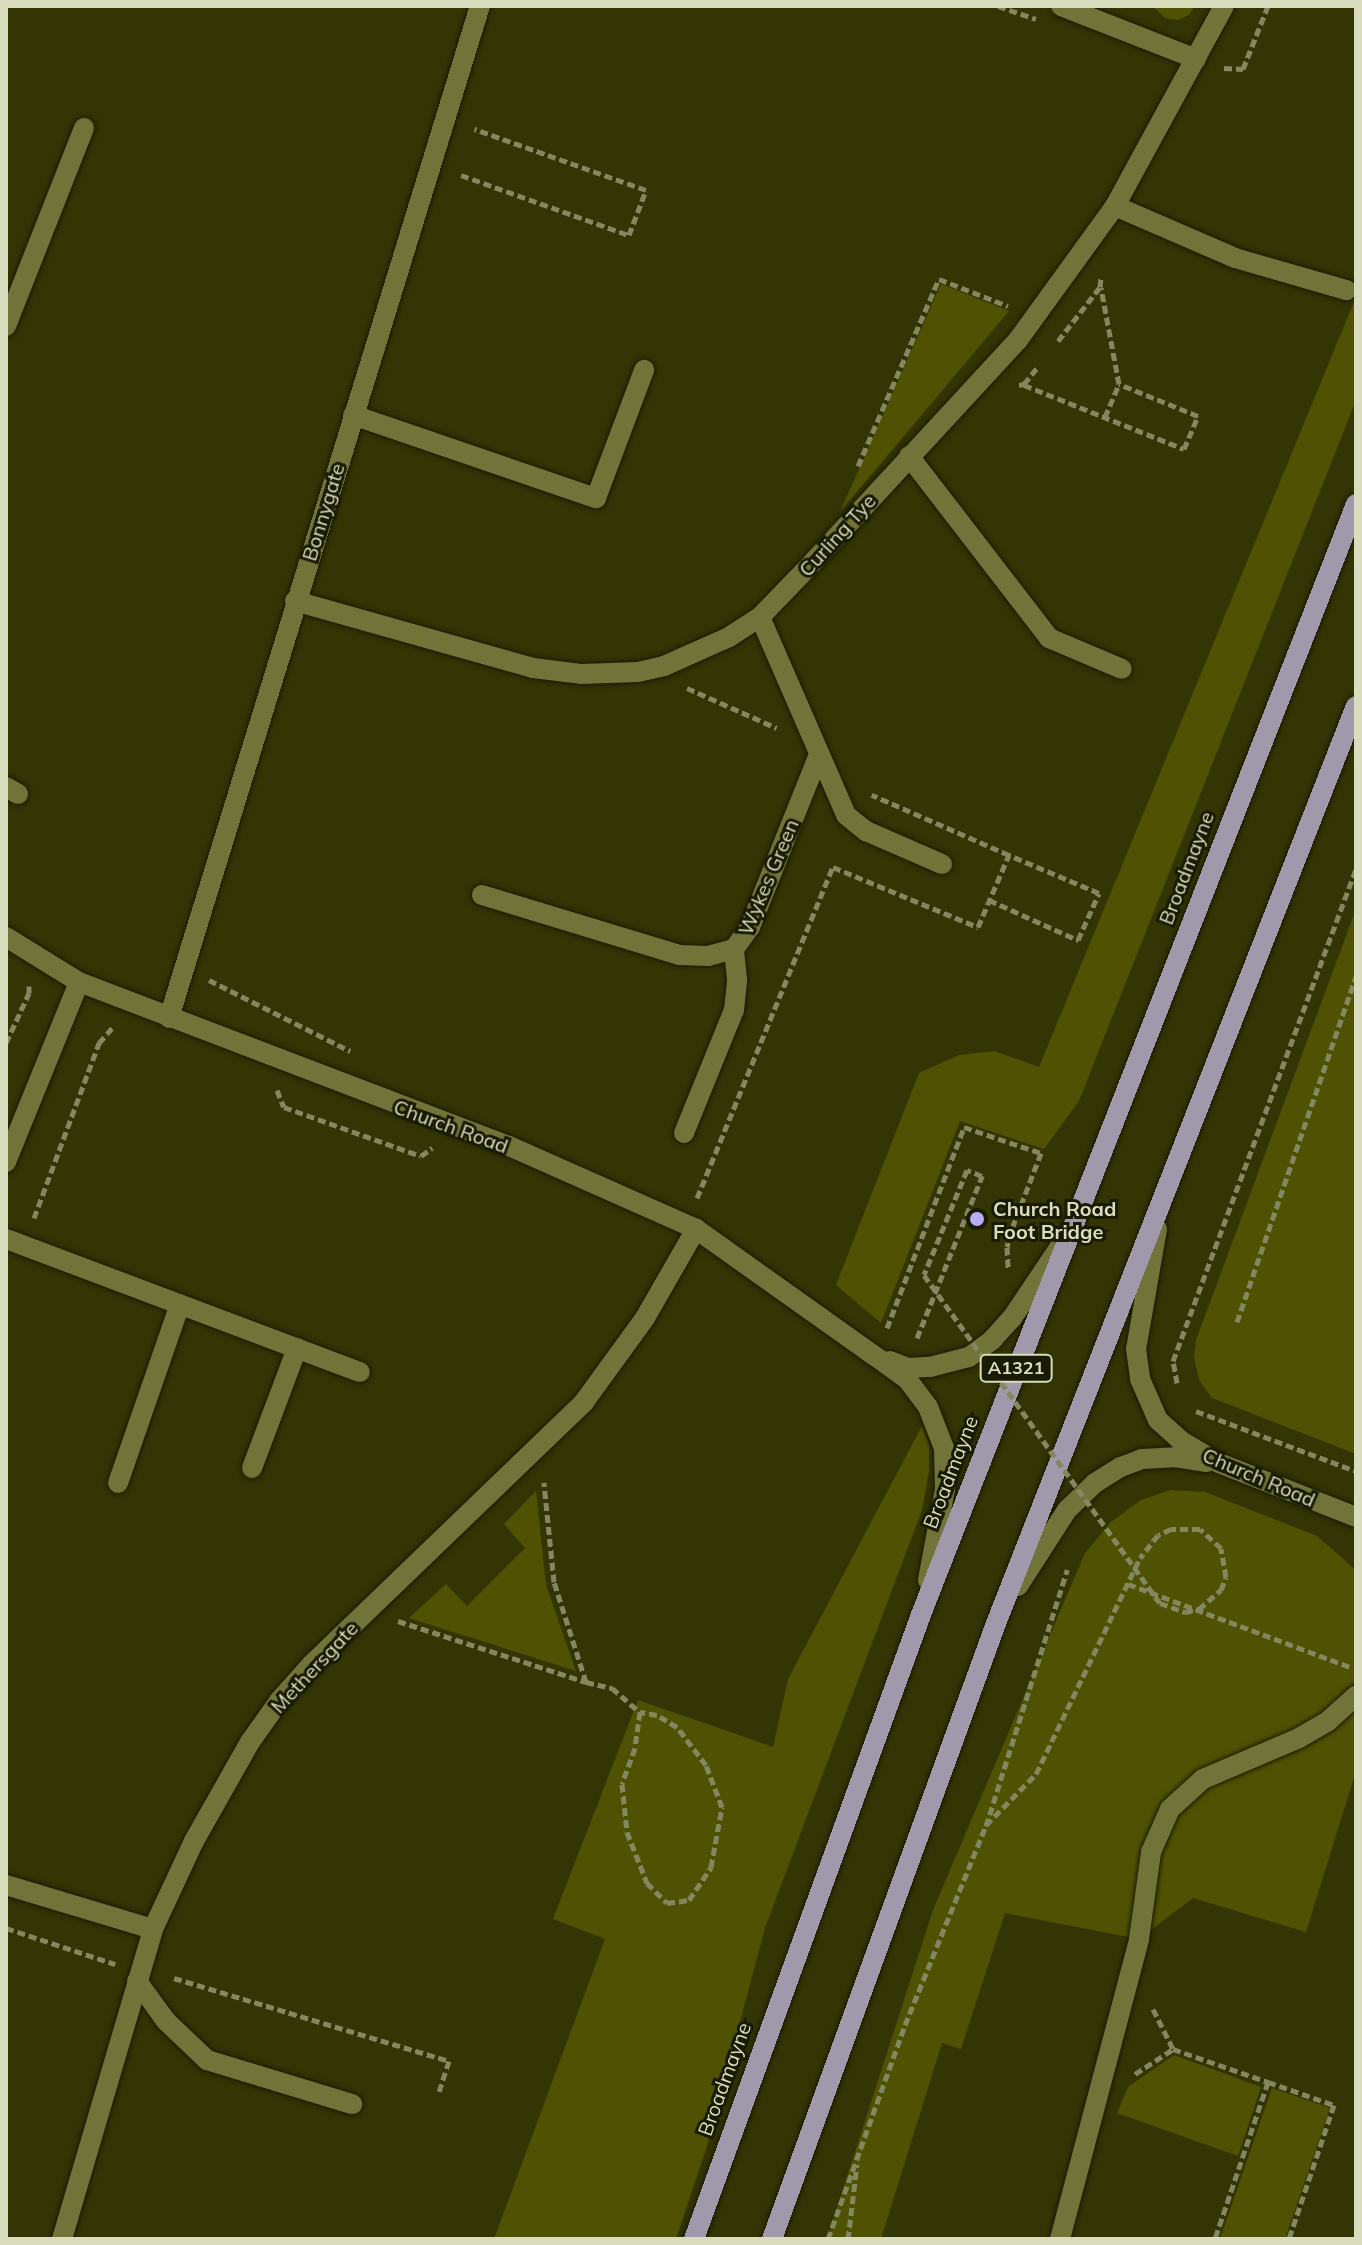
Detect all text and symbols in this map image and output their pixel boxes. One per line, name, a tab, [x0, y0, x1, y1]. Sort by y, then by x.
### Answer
street label: Bonnygate	[297, 460, 349, 564]
street label: Curling Tye	[794, 489, 880, 581]
street label: Broadmayne	[1154, 808, 1218, 928]
street label: Wykes Green	[733, 815, 803, 939]
street label: Church Road	[391, 1094, 511, 1158]
place label: Church Road Foot Bridge	[993, 1196, 1116, 1243]
marker: Church Road Foot Bridge	[968, 1210, 986, 1228]
road number: A1321	[978, 1354, 1054, 1382]
street label: Broadmayne	[918, 1412, 982, 1532]
street label: Church Road	[1199, 1443, 1319, 1511]
street label: Methersgate	[265, 1616, 363, 1718]
street label: Broadmayne	[692, 2019, 756, 2139]

